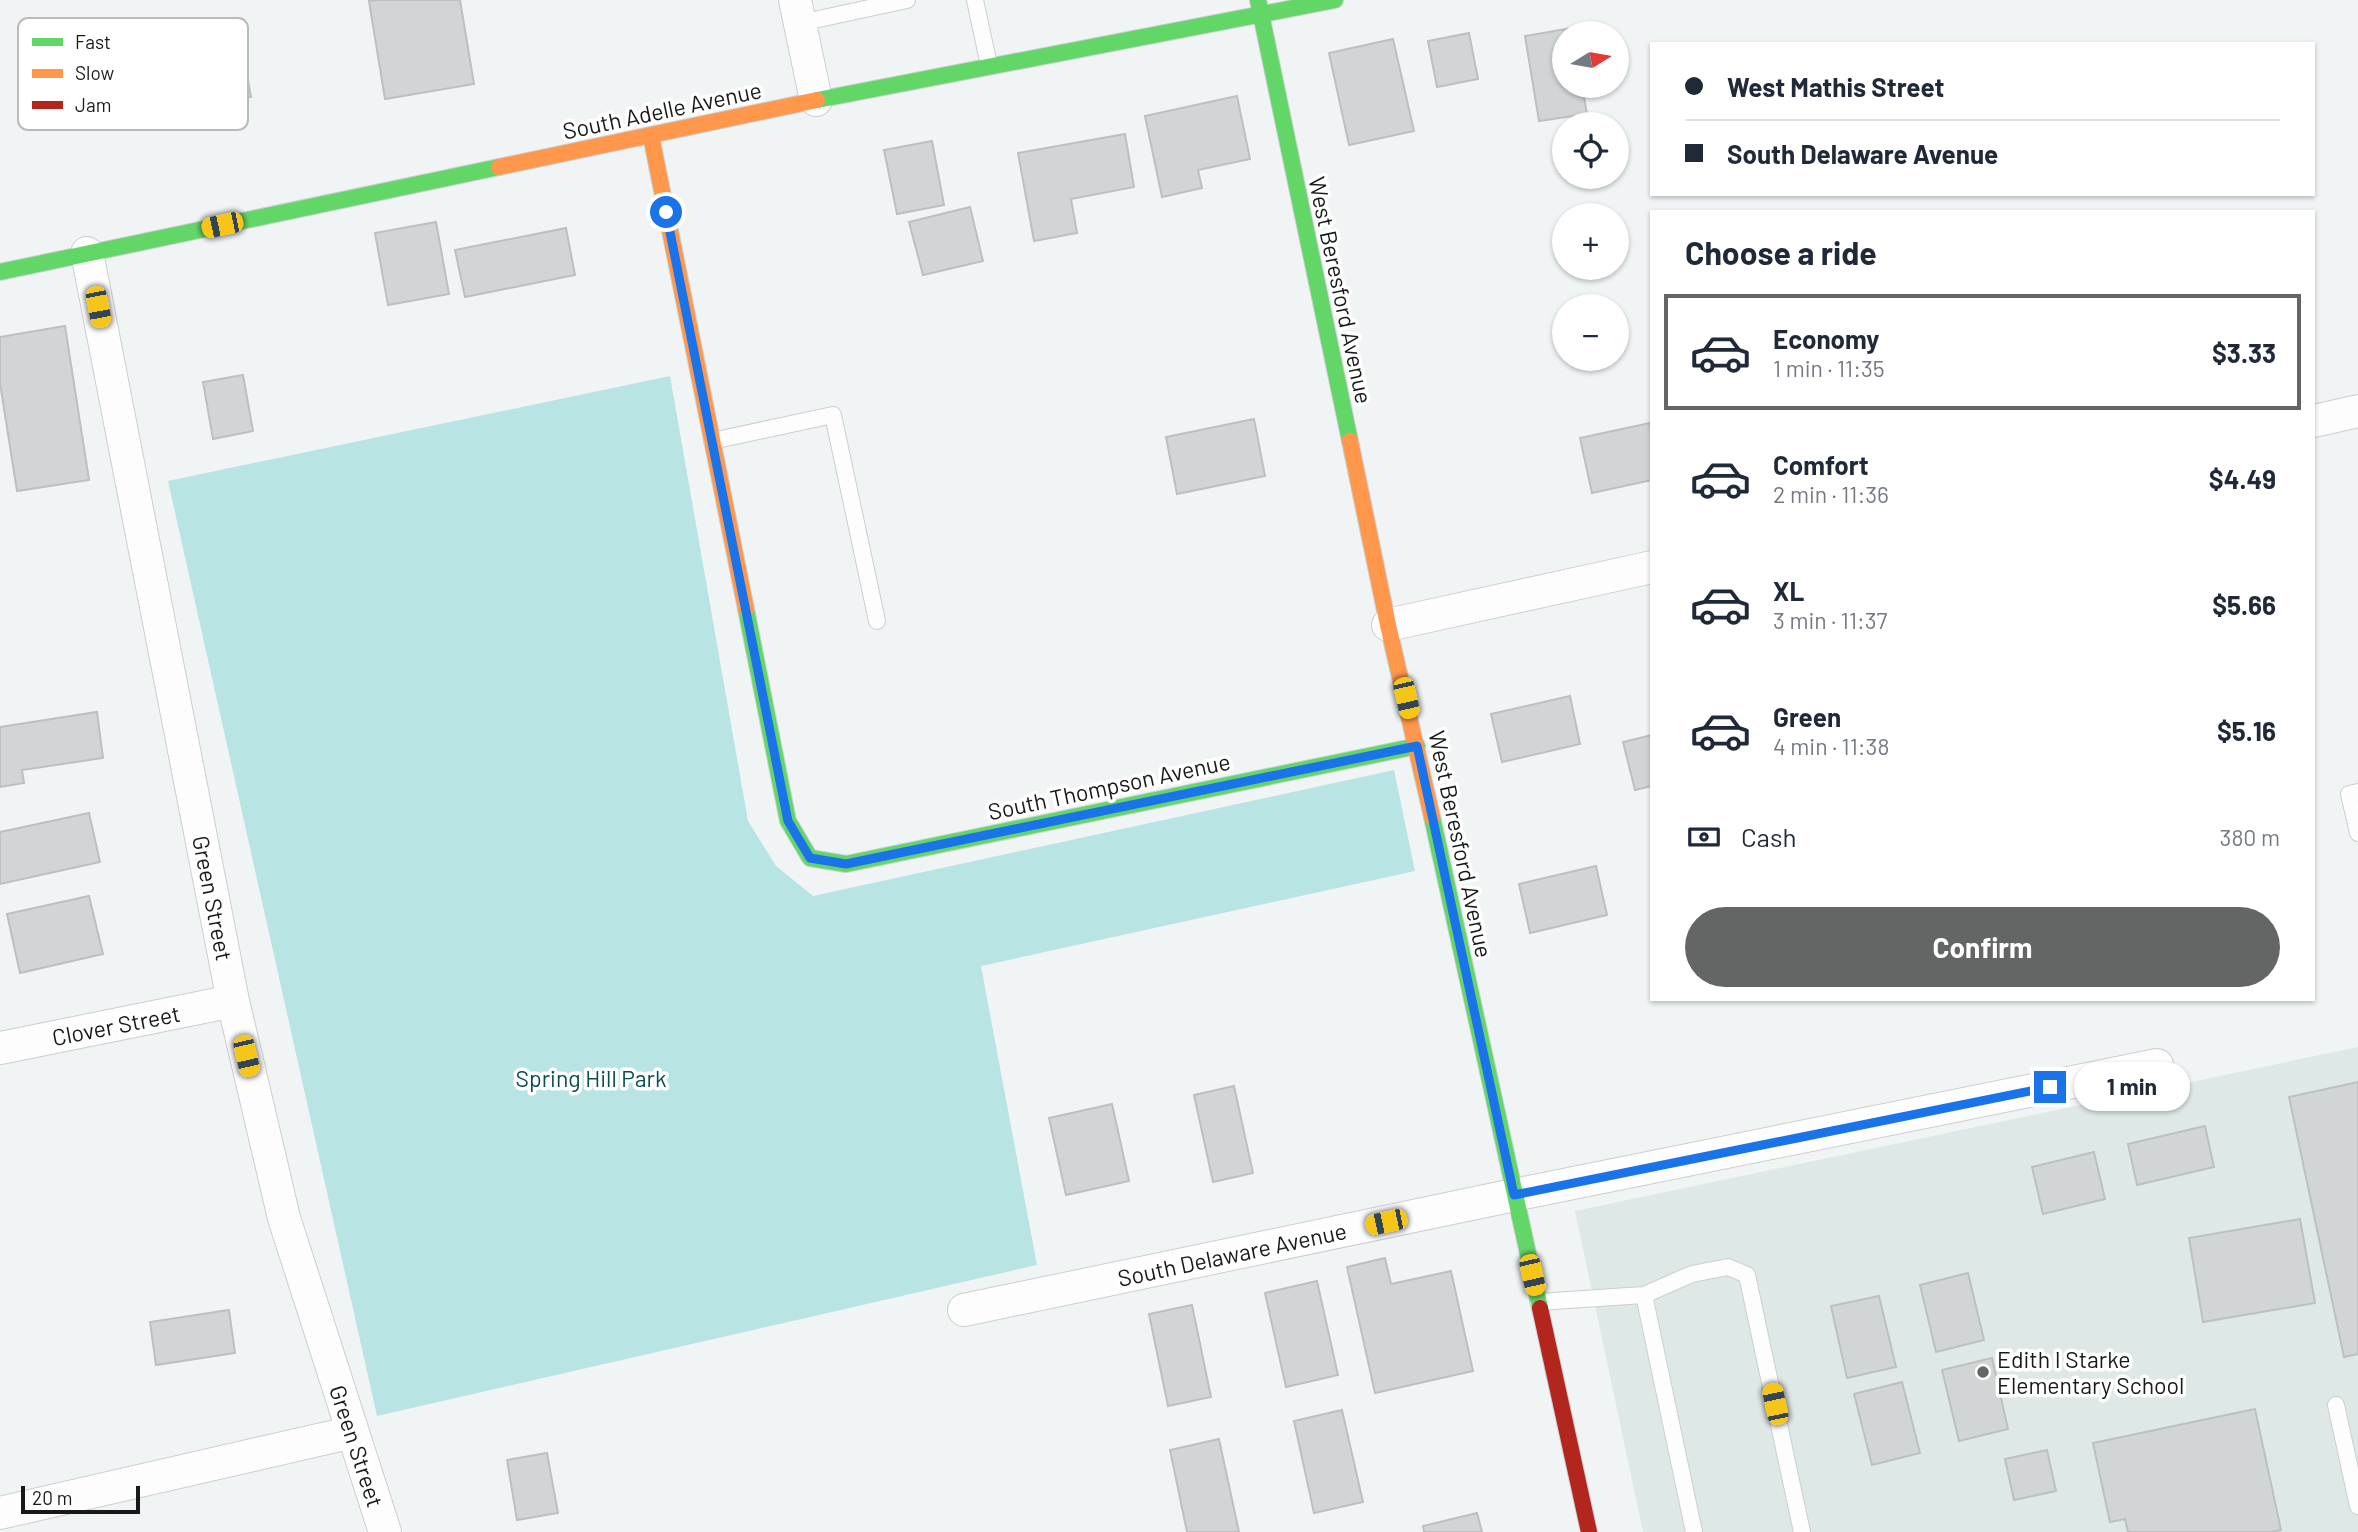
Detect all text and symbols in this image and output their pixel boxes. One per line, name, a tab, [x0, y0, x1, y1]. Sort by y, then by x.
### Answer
legend	[18, 18, 248, 130]
north arrow	[1552, 21, 1629, 98]
map controls	[1552, 21, 1629, 371]
text: Fast	[75, 30, 111, 53]
text: Slow	[75, 61, 114, 84]
text: West Mathis Street	[1727, 71, 1944, 102]
street label: South Adelle Avenue	[560, 75, 764, 145]
text: Jam	[75, 93, 111, 116]
button: locate	[1552, 112, 1629, 189]
text: South Delaware Avenue	[1727, 138, 1998, 169]
street label: West Beresford Avenue	[1303, 174, 1379, 406]
route start	[650, 196, 682, 228]
button: +	[1552, 203, 1629, 280]
car	[200, 210, 245, 240]
text: Choose a ride	[1685, 233, 1877, 271]
car	[84, 284, 113, 330]
button: −	[1552, 294, 1629, 371]
icon: car	[1689, 321, 1752, 384]
text: Economy	[1773, 323, 1879, 354]
text: $3.33	[2212, 337, 2276, 368]
text: 1 min · 11:35	[1773, 354, 1885, 382]
icon: car	[1689, 447, 1752, 510]
text: Comfort	[1773, 449, 1869, 480]
text: $4.49	[2209, 463, 2276, 494]
text: 2 min · 11:36	[1773, 480, 1889, 508]
icon: car	[1689, 573, 1752, 636]
text: XL	[1773, 575, 1804, 606]
text: $5.66	[2212, 589, 2276, 620]
text: 3 min · 11:37	[1773, 606, 1887, 634]
car	[1392, 675, 1421, 721]
icon: car	[1689, 699, 1752, 762]
text: Green	[1773, 701, 1841, 732]
text: $5.16	[2217, 715, 2276, 746]
street label: West Beresford Avenue	[1423, 728, 1499, 960]
text: 4 min · 11:38	[1773, 732, 1889, 760]
street label: South Thompson Avenue	[985, 747, 1233, 825]
icon: cash	[1685, 818, 1723, 856]
text: Cash	[1741, 821, 1796, 852]
text: 380 m	[2220, 823, 2280, 851]
street label: Green Street	[187, 833, 239, 963]
button: Confirm	[1685, 907, 2280, 987]
street label: Clover Street	[50, 999, 182, 1051]
car	[232, 1033, 261, 1079]
callout: 1 min	[2074, 1062, 2190, 1112]
park label: Spring Hill Park	[516, 1064, 666, 1092]
route end	[2034, 1071, 2066, 1103]
text: 1 min	[2107, 1072, 2157, 1100]
car	[1364, 1207, 1409, 1237]
street label: South Delaware Avenue	[1115, 1216, 1349, 1292]
car	[1518, 1252, 1547, 1298]
place label: Edith I Starke Elementary School	[1997, 1345, 2184, 1399]
marker: Edith I Starke Elementary School	[1975, 1364, 1991, 1380]
street label: Green Street	[324, 1381, 390, 1511]
car	[1761, 1381, 1790, 1427]
scale bar	[21, 1483, 140, 1515]
text: 20 m	[32, 1486, 72, 1509]

